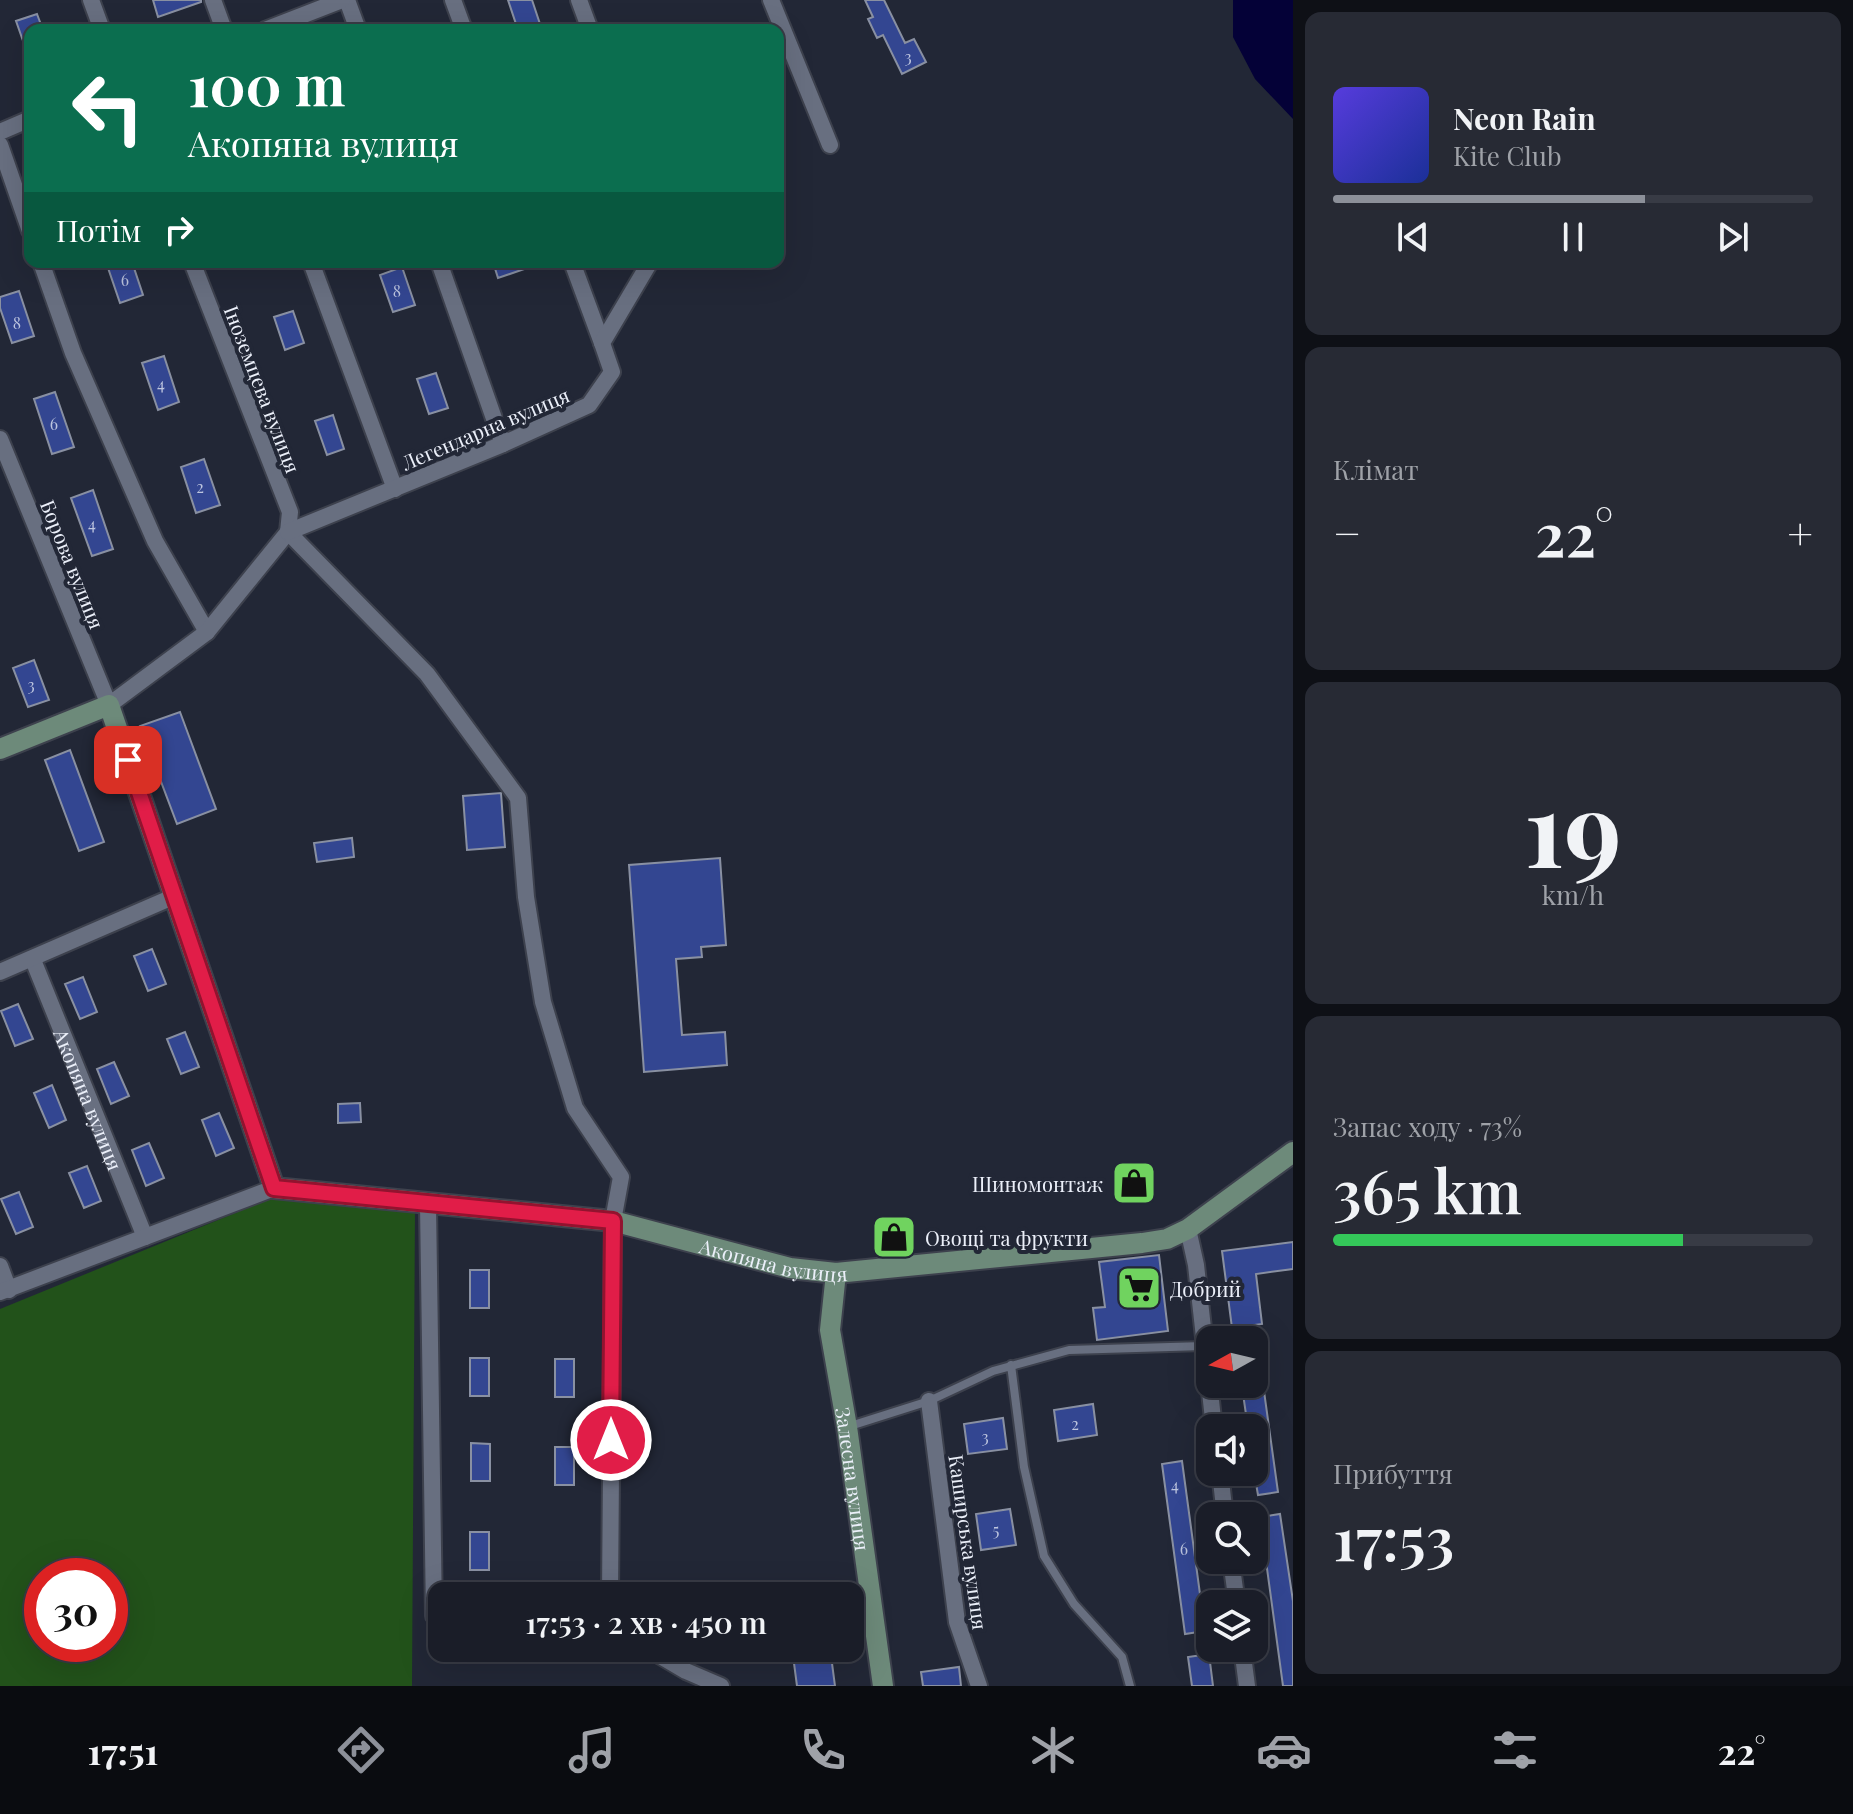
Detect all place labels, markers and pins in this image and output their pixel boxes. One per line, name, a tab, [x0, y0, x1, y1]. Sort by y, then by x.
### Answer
pin	[94, 726, 162, 794]
shop icon: Шиномонтаж	[1110, 1159, 1158, 1207]
place label: Шиномонтаж	[972, 1170, 1103, 1197]
shop icon: Овощі та фрукти	[870, 1213, 918, 1261]
place label: Овощі та фрукти	[925, 1224, 1088, 1251]
supermarket icon: Добрий	[1115, 1264, 1163, 1312]
place label: Добрий	[1170, 1275, 1241, 1302]

